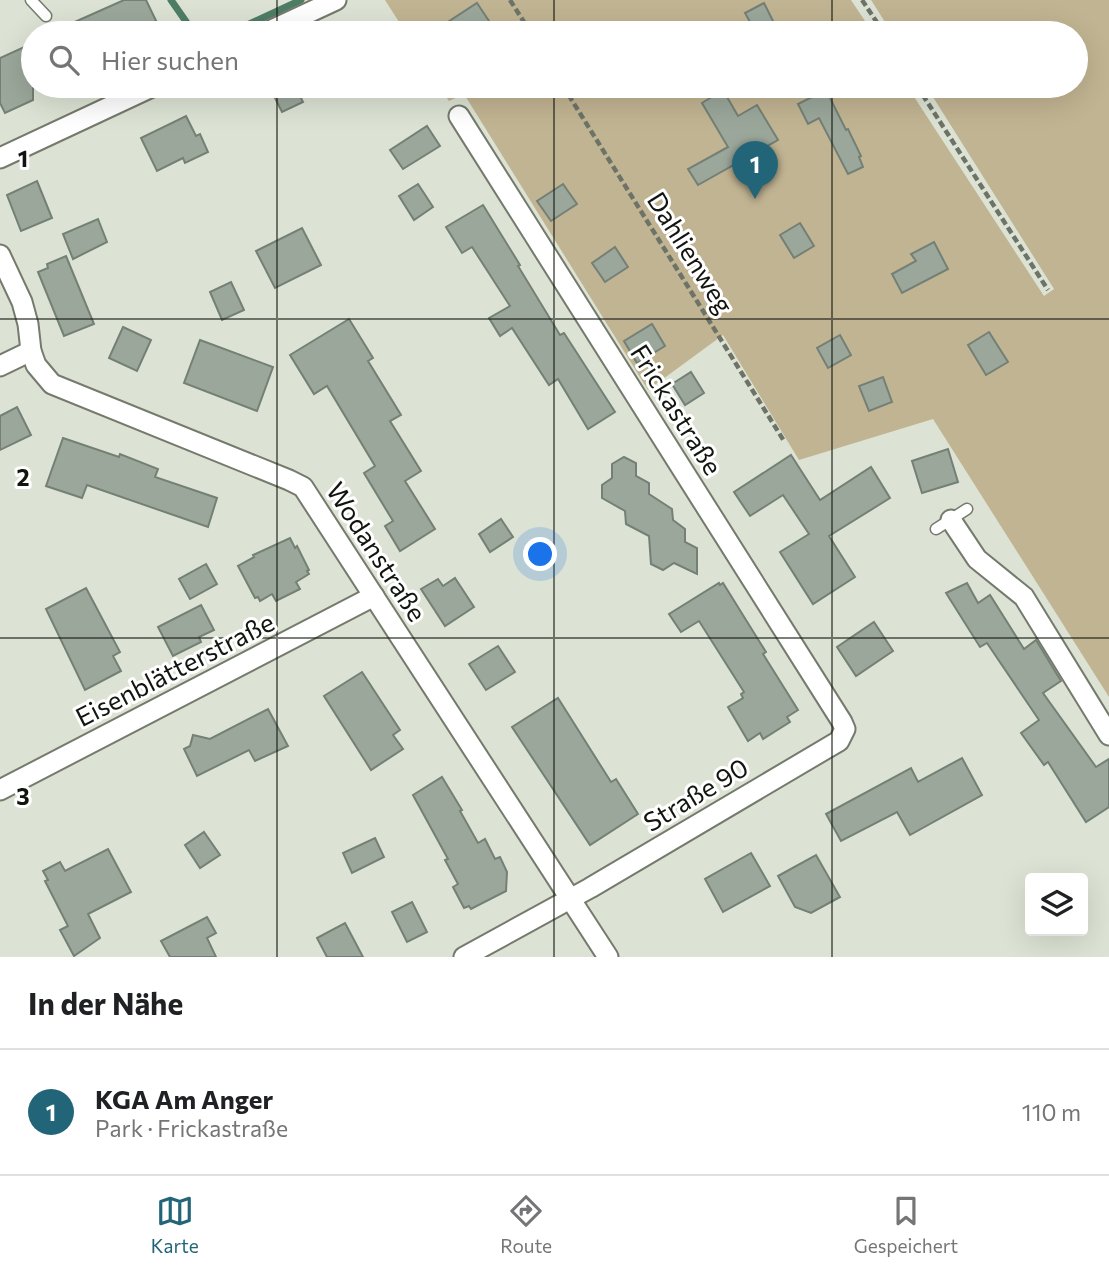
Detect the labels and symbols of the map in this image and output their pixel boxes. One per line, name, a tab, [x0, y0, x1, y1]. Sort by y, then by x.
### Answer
pin: 1	[732, 141, 778, 199]
text: 1	[18, 144, 28, 172]
street label: Dahlienweg	[642, 186, 741, 319]
street label: Frickastraße	[625, 338, 730, 480]
text: 2	[16, 463, 30, 491]
street label: Wodanstraße	[321, 476, 434, 626]
your location	[523, 537, 557, 571]
street label: Eisenblätterstraße	[70, 605, 279, 732]
street label: Straße 90	[637, 750, 753, 837]
text: 3	[16, 782, 30, 810]

